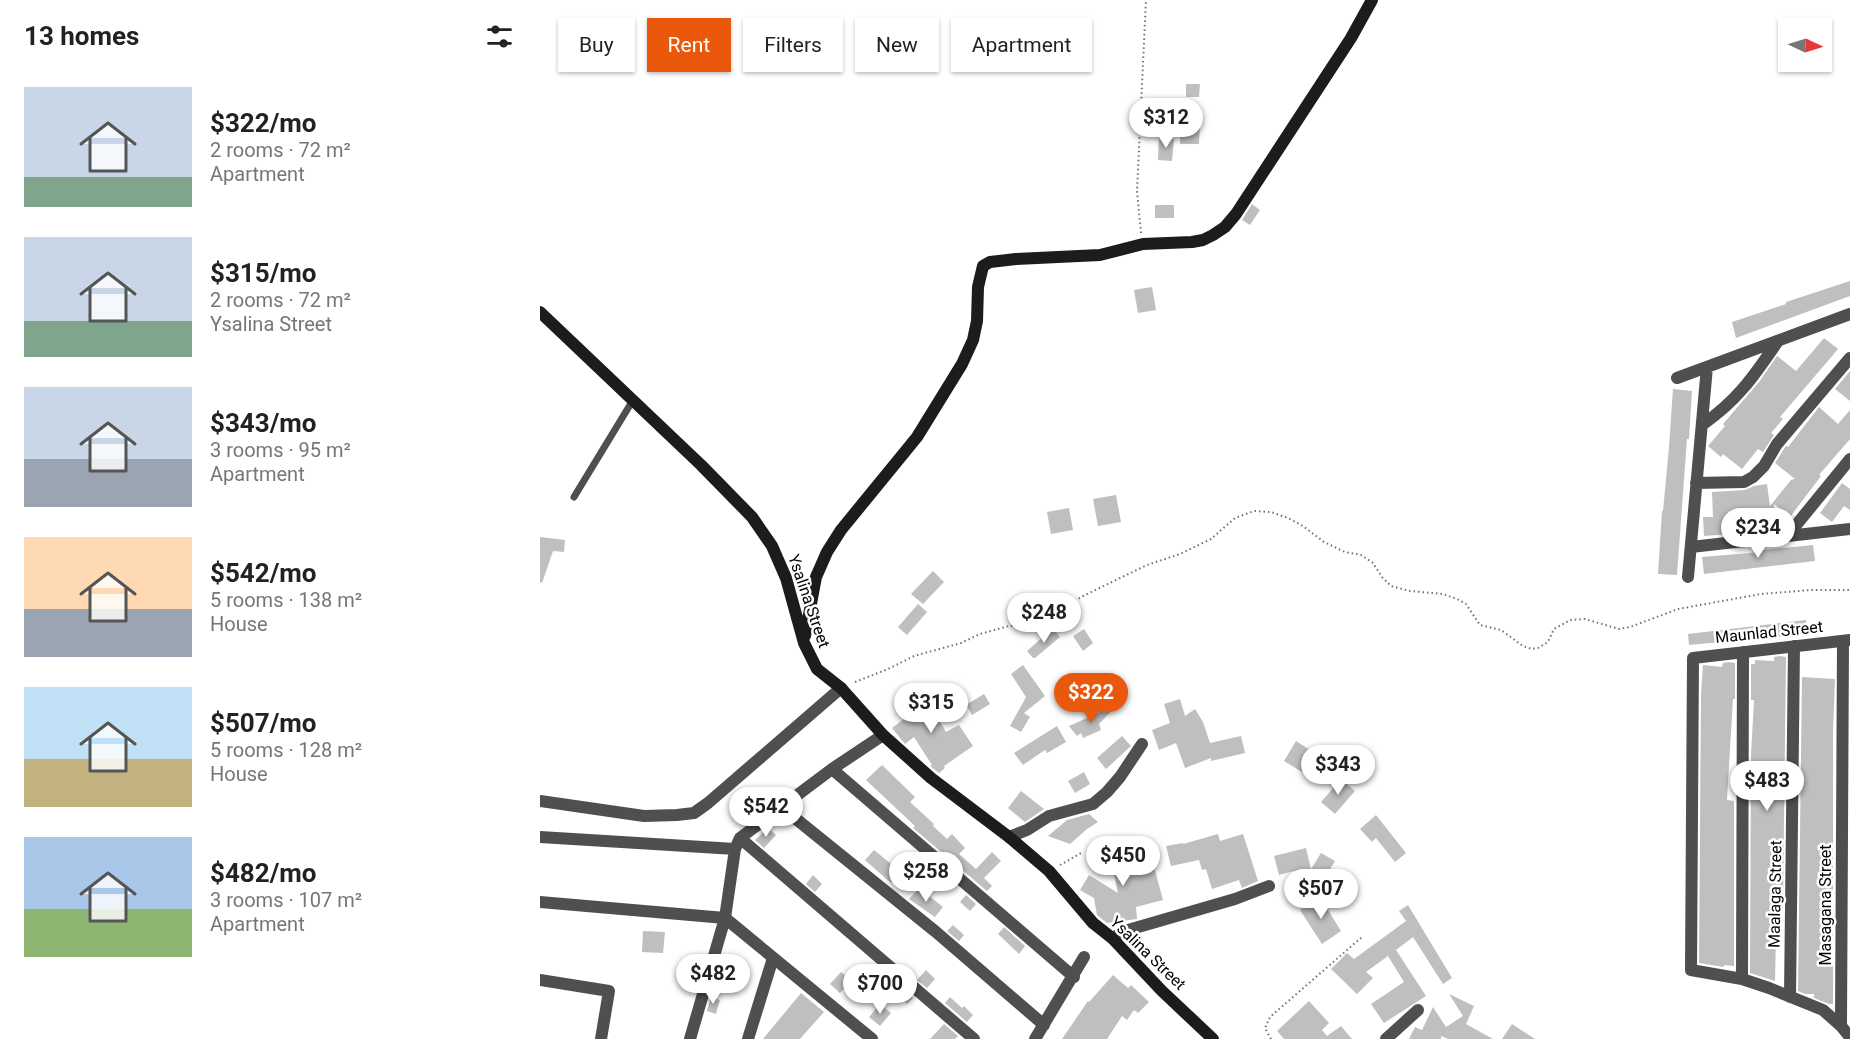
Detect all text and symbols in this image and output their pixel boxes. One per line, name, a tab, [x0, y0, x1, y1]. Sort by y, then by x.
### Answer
chip: Buy	[558, 18, 635, 72]
chip: Rent	[647, 18, 731, 72]
chip: Filters	[743, 18, 843, 72]
chip: New	[855, 18, 939, 72]
chip: Apartment	[951, 18, 1092, 72]
north arrow	[1778, 18, 1832, 72]
map controls	[1778, 18, 1832, 72]
icon: filters	[483, 20, 516, 53]
text: 13 homes	[24, 21, 139, 51]
pin: $312	[1130, 98, 1202, 149]
text: $312	[1143, 105, 1189, 129]
text: $322/mo	[210, 108, 317, 138]
icon: home	[72, 111, 144, 183]
text: 2 rooms · 72 m²	[210, 138, 351, 162]
text: Apartment	[210, 162, 305, 186]
text: $315/mo	[210, 258, 317, 288]
icon: home	[72, 261, 144, 333]
text: 2 rooms · 72 m²	[210, 288, 351, 312]
text: Ysalina Street	[210, 312, 332, 336]
text: $343/mo	[210, 408, 317, 438]
icon: home	[72, 411, 144, 483]
text: 3 rooms · 95 m²	[210, 438, 351, 462]
text: Apartment	[210, 462, 305, 486]
pin: $234	[1722, 508, 1794, 559]
text: $234	[1735, 515, 1781, 539]
street label: Ysalina Street	[784, 552, 834, 650]
text: $542/mo	[210, 558, 317, 588]
icon: home	[72, 561, 144, 633]
text: 5 rooms · 138 m²	[210, 588, 362, 612]
pin: $248	[1008, 593, 1080, 644]
text: $248	[1021, 600, 1067, 624]
text: House	[210, 612, 268, 636]
street label: Maunlad Street	[1714, 617, 1824, 647]
pin: $322	[1055, 673, 1127, 724]
text: $322	[1068, 680, 1114, 704]
pin: $315	[895, 683, 967, 734]
text: $315	[908, 690, 954, 714]
text: $507/mo	[210, 708, 317, 738]
icon: home	[72, 711, 144, 783]
text: 5 rooms · 128 m²	[210, 738, 362, 762]
pin: $343	[1302, 745, 1374, 796]
text: $343	[1315, 752, 1361, 776]
pin: $483	[1731, 761, 1803, 812]
text: House	[210, 762, 268, 786]
text: $483	[1744, 768, 1790, 792]
pin: $542	[730, 787, 802, 838]
text: $542	[743, 794, 789, 818]
pin: $450	[1087, 836, 1159, 887]
street label: Maalaga Street	[1765, 840, 1785, 948]
text: $450	[1100, 843, 1146, 867]
street label: Masagana Street	[1816, 844, 1835, 966]
pin: $258	[890, 852, 962, 903]
text: $482/mo	[210, 858, 317, 888]
text: $258	[903, 859, 949, 883]
icon: home	[72, 861, 144, 933]
pin: $507	[1285, 869, 1357, 920]
text: $507	[1298, 876, 1344, 900]
text: 3 rooms · 107 m²	[210, 888, 362, 912]
text: Apartment	[210, 912, 305, 936]
street label: Ysalina Street	[1106, 912, 1190, 994]
pin: $482	[677, 954, 749, 1005]
text: $482	[690, 961, 736, 985]
pin: $700	[844, 964, 916, 1015]
text: $700	[857, 971, 903, 995]

